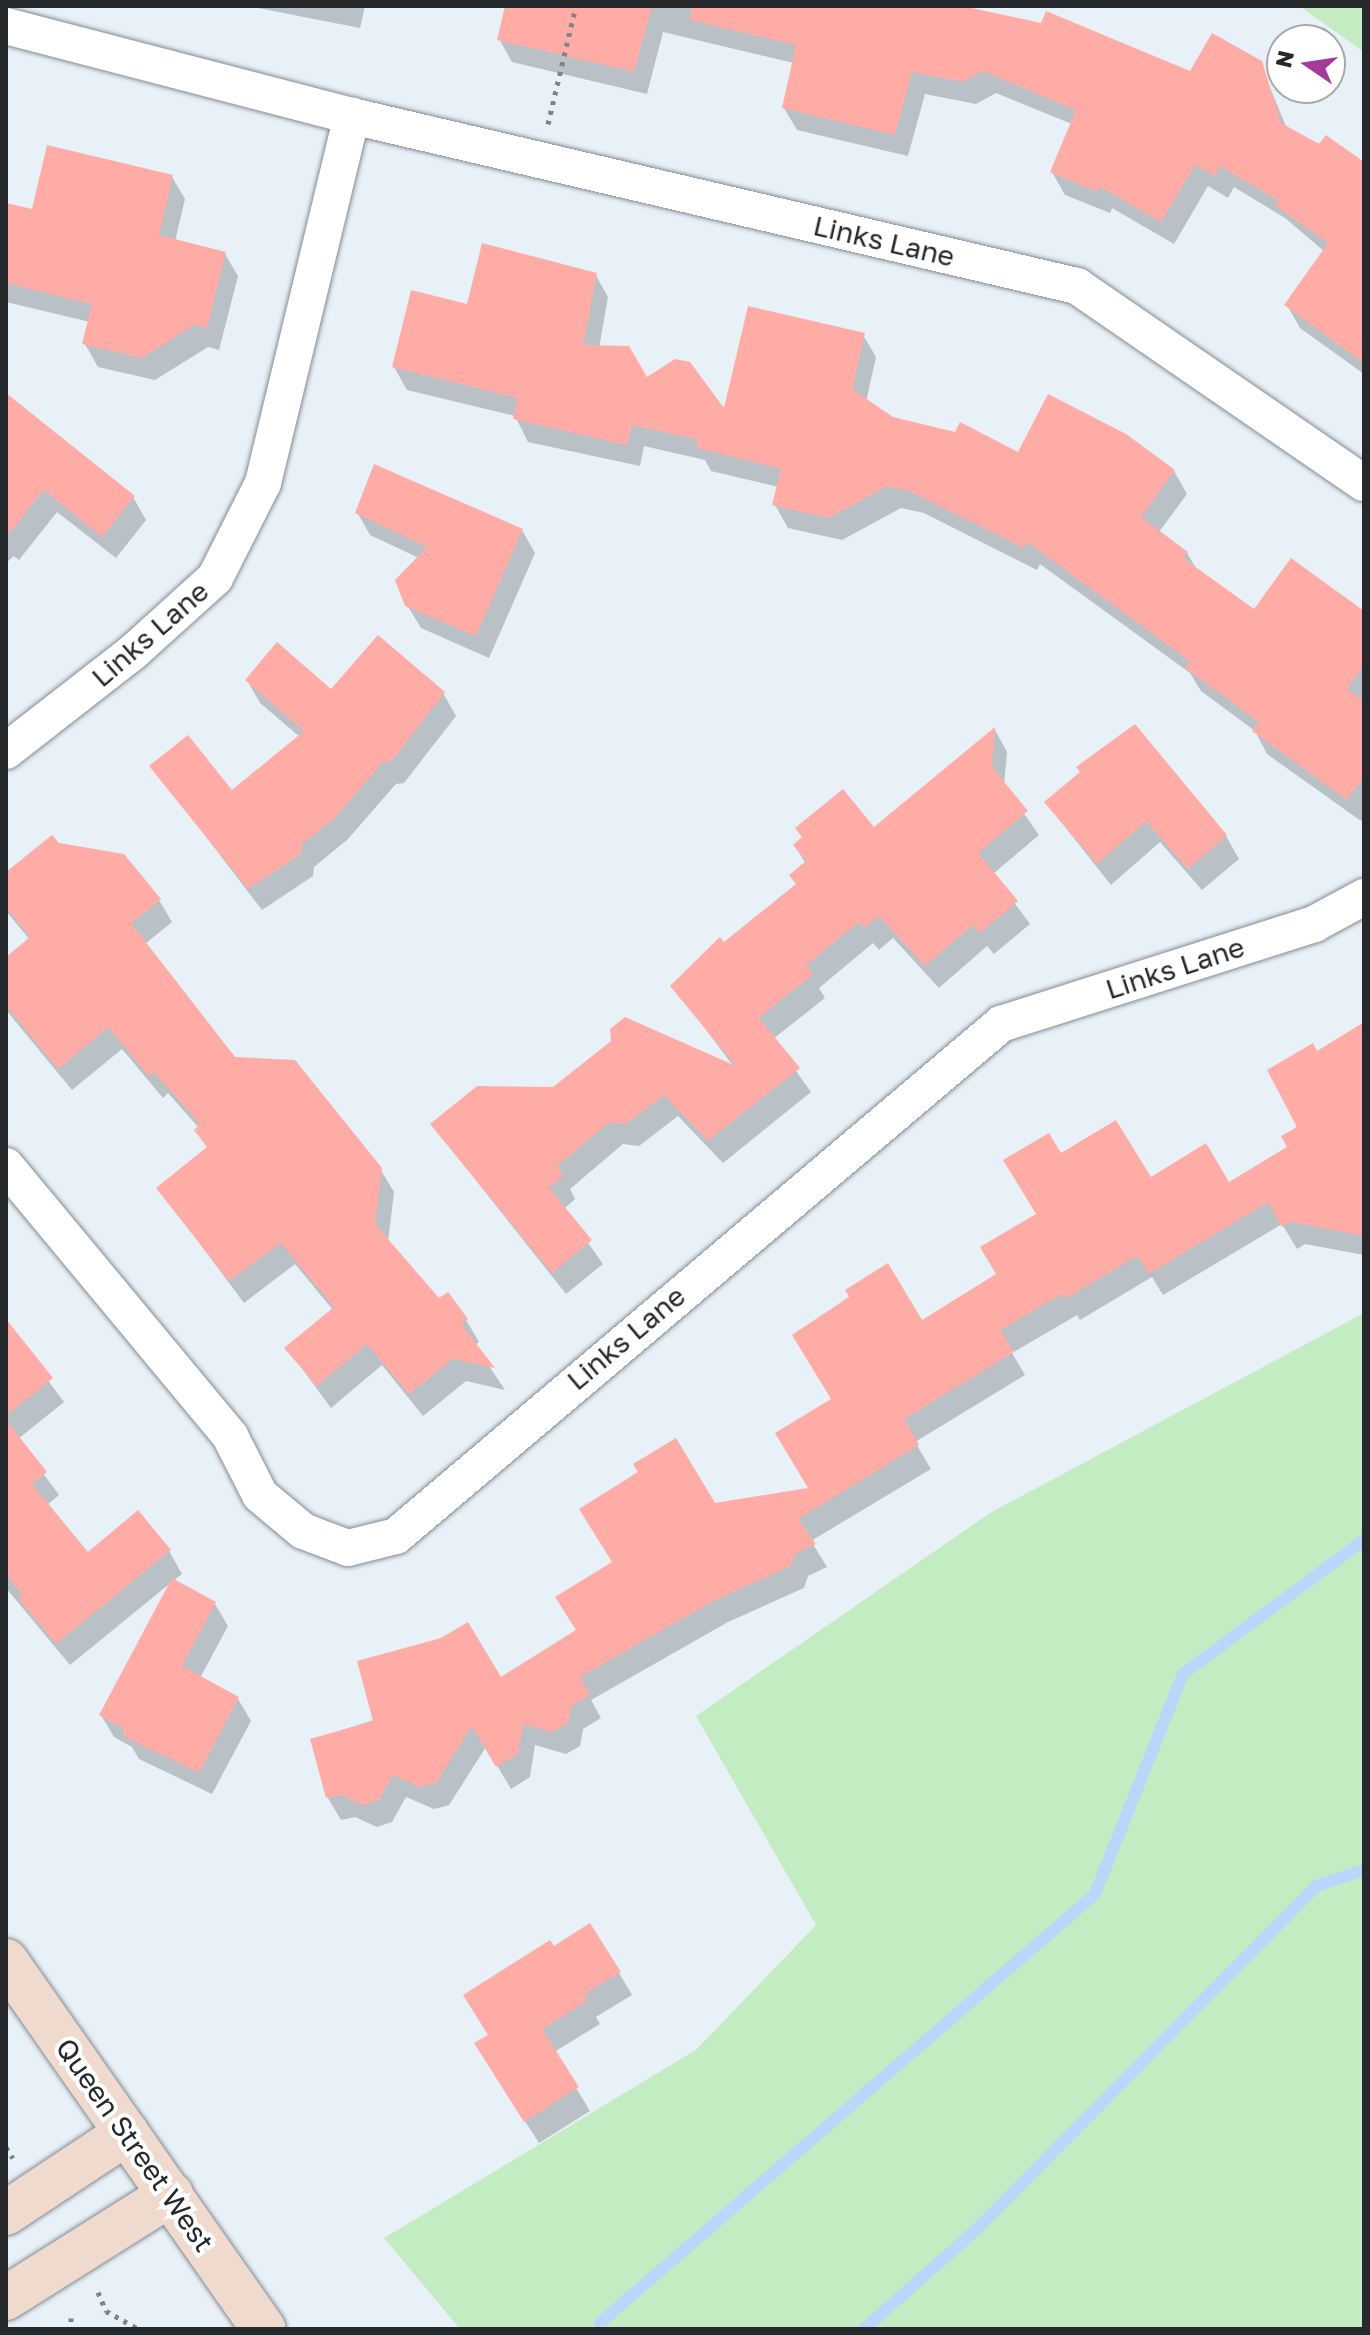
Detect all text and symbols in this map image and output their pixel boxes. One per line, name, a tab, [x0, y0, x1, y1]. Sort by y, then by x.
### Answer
north arrow	[1266, 24, 1346, 104]
text: N	[1269, 48, 1299, 70]
street label: Links Lane	[810, 208, 958, 274]
street label: Links Lane	[85, 574, 215, 694]
street label: Links Lane	[1101, 930, 1249, 1006]
street label: Links Lane	[560, 1279, 692, 1397]
street label: Queen Street West	[49, 2032, 221, 2258]

